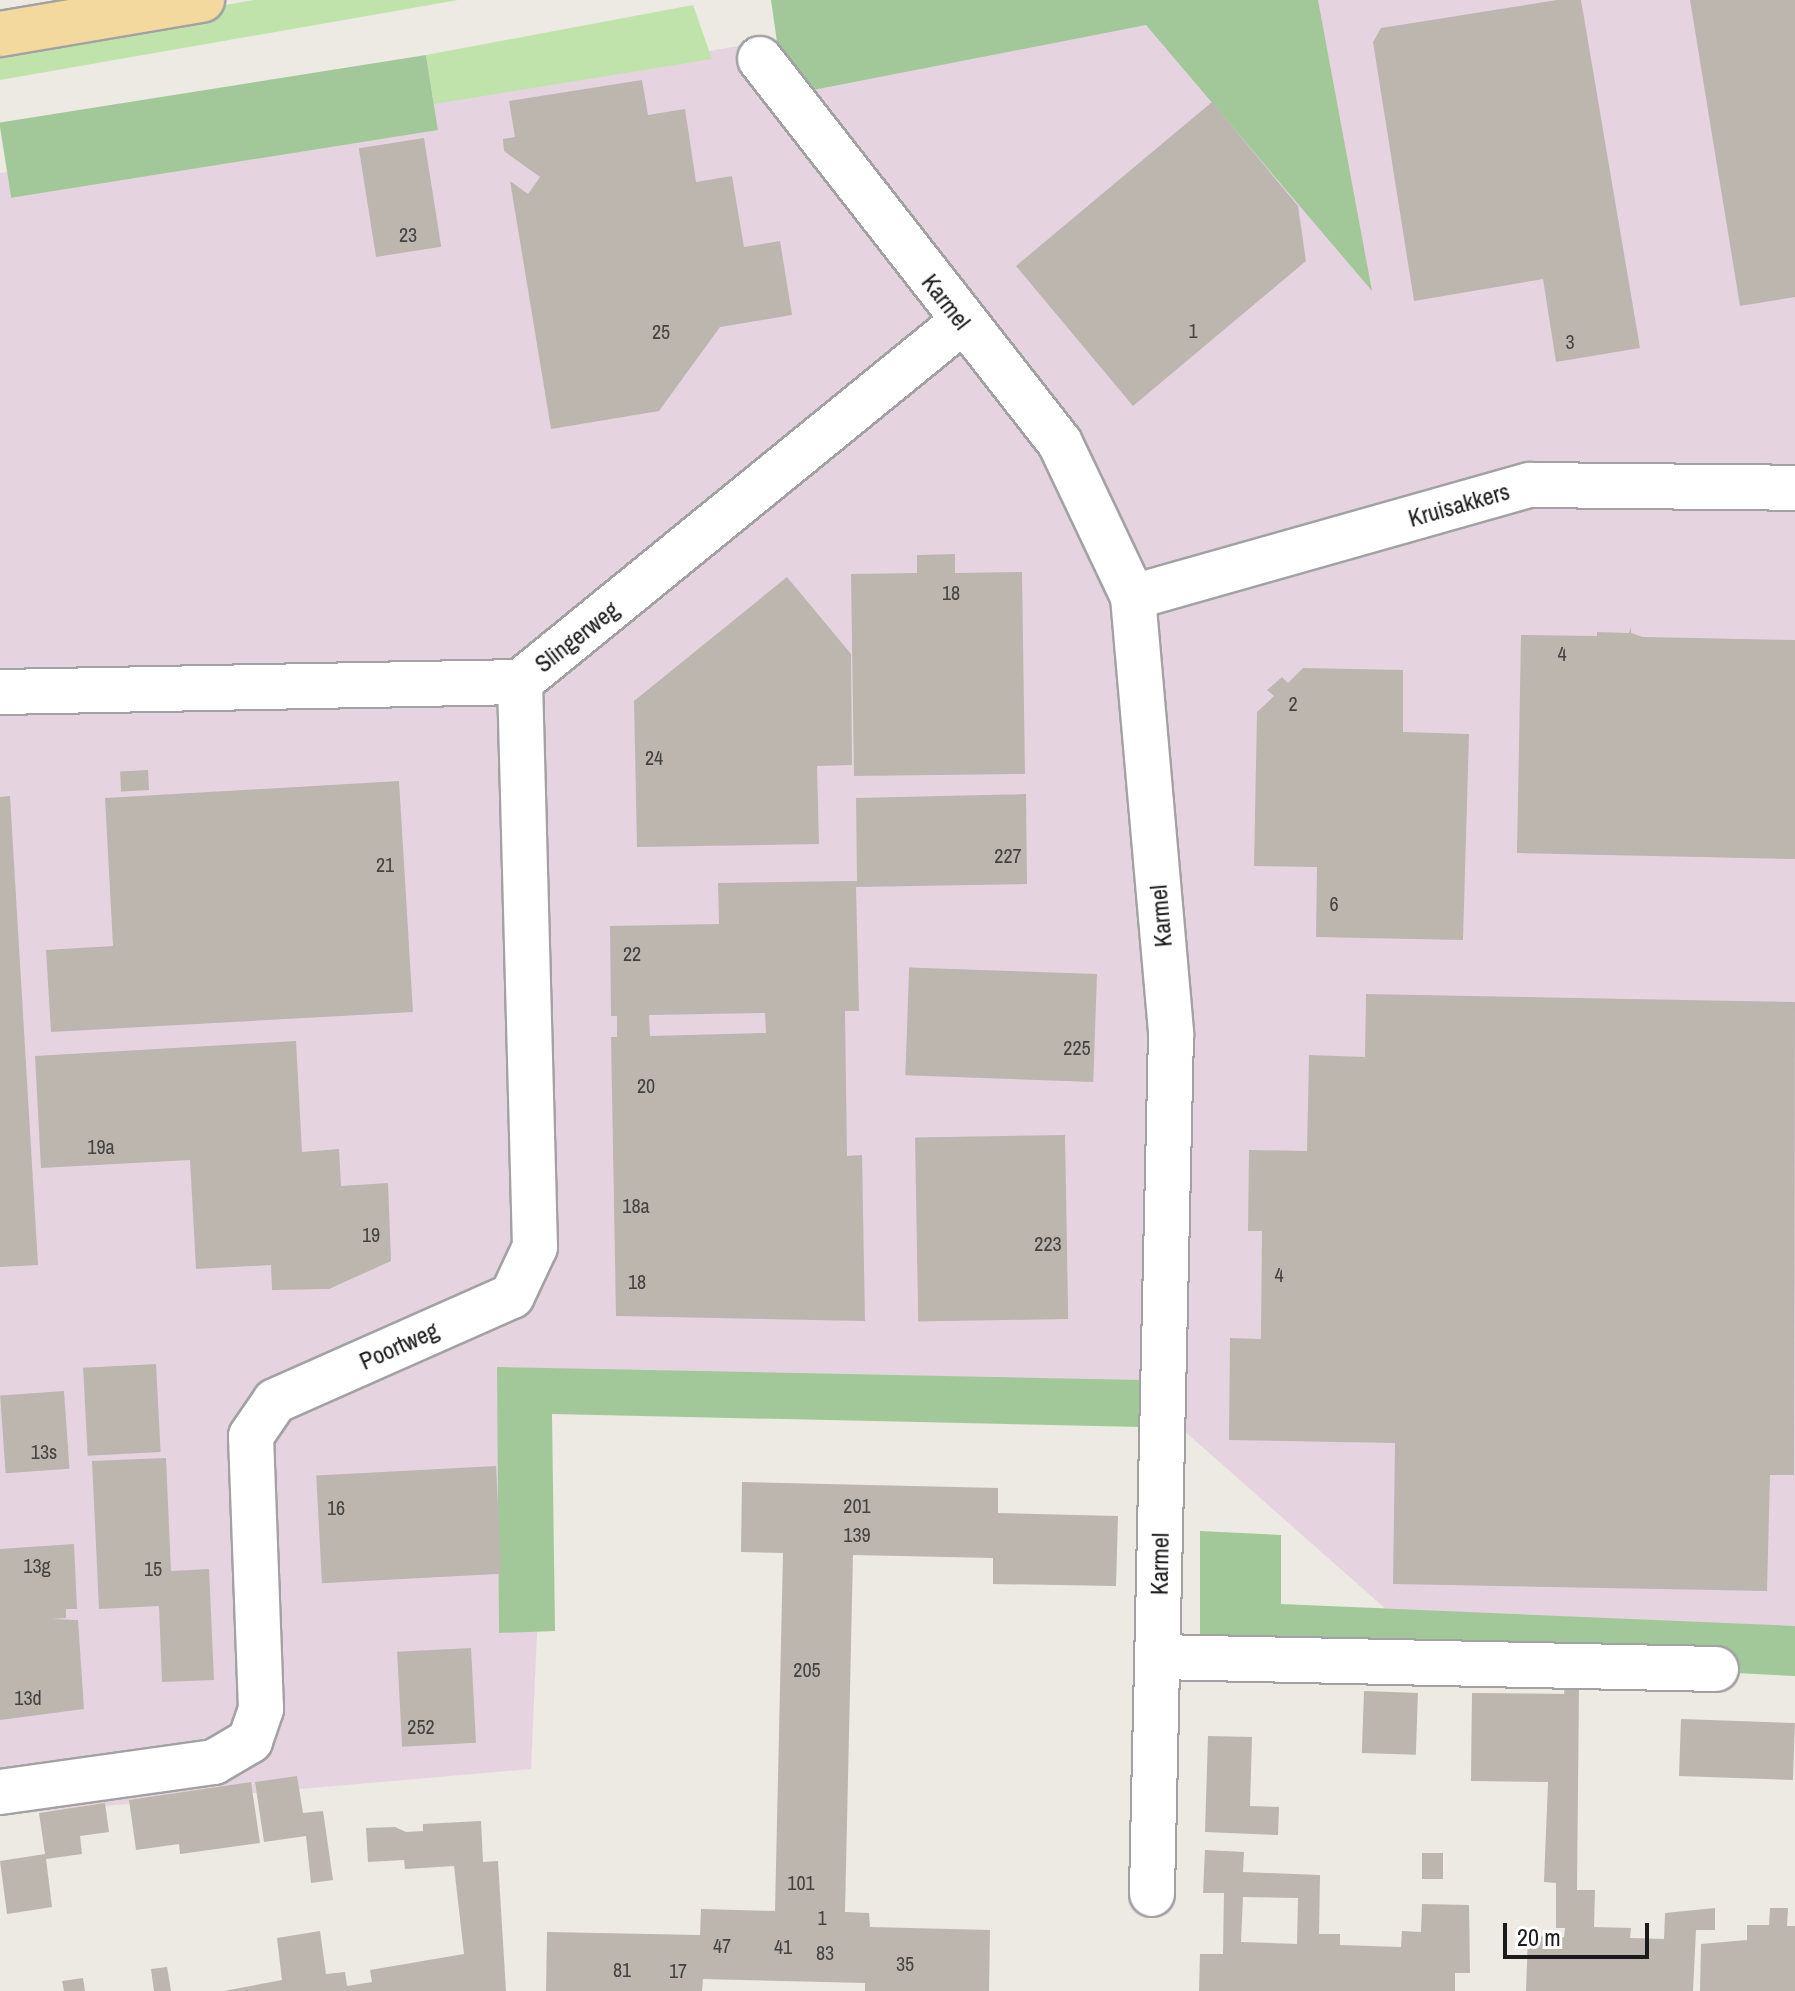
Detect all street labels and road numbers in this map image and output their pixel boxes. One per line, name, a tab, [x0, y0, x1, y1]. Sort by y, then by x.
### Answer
street label: Karmel	[915, 269, 977, 335]
street label: Kruisakkers	[1405, 477, 1513, 533]
street label: Slingerweg	[529, 595, 625, 679]
street label: Karmel	[1144, 884, 1178, 948]
street label: Poortweg	[355, 1316, 443, 1376]
street label: Karmel	[1145, 1533, 1175, 1595]

